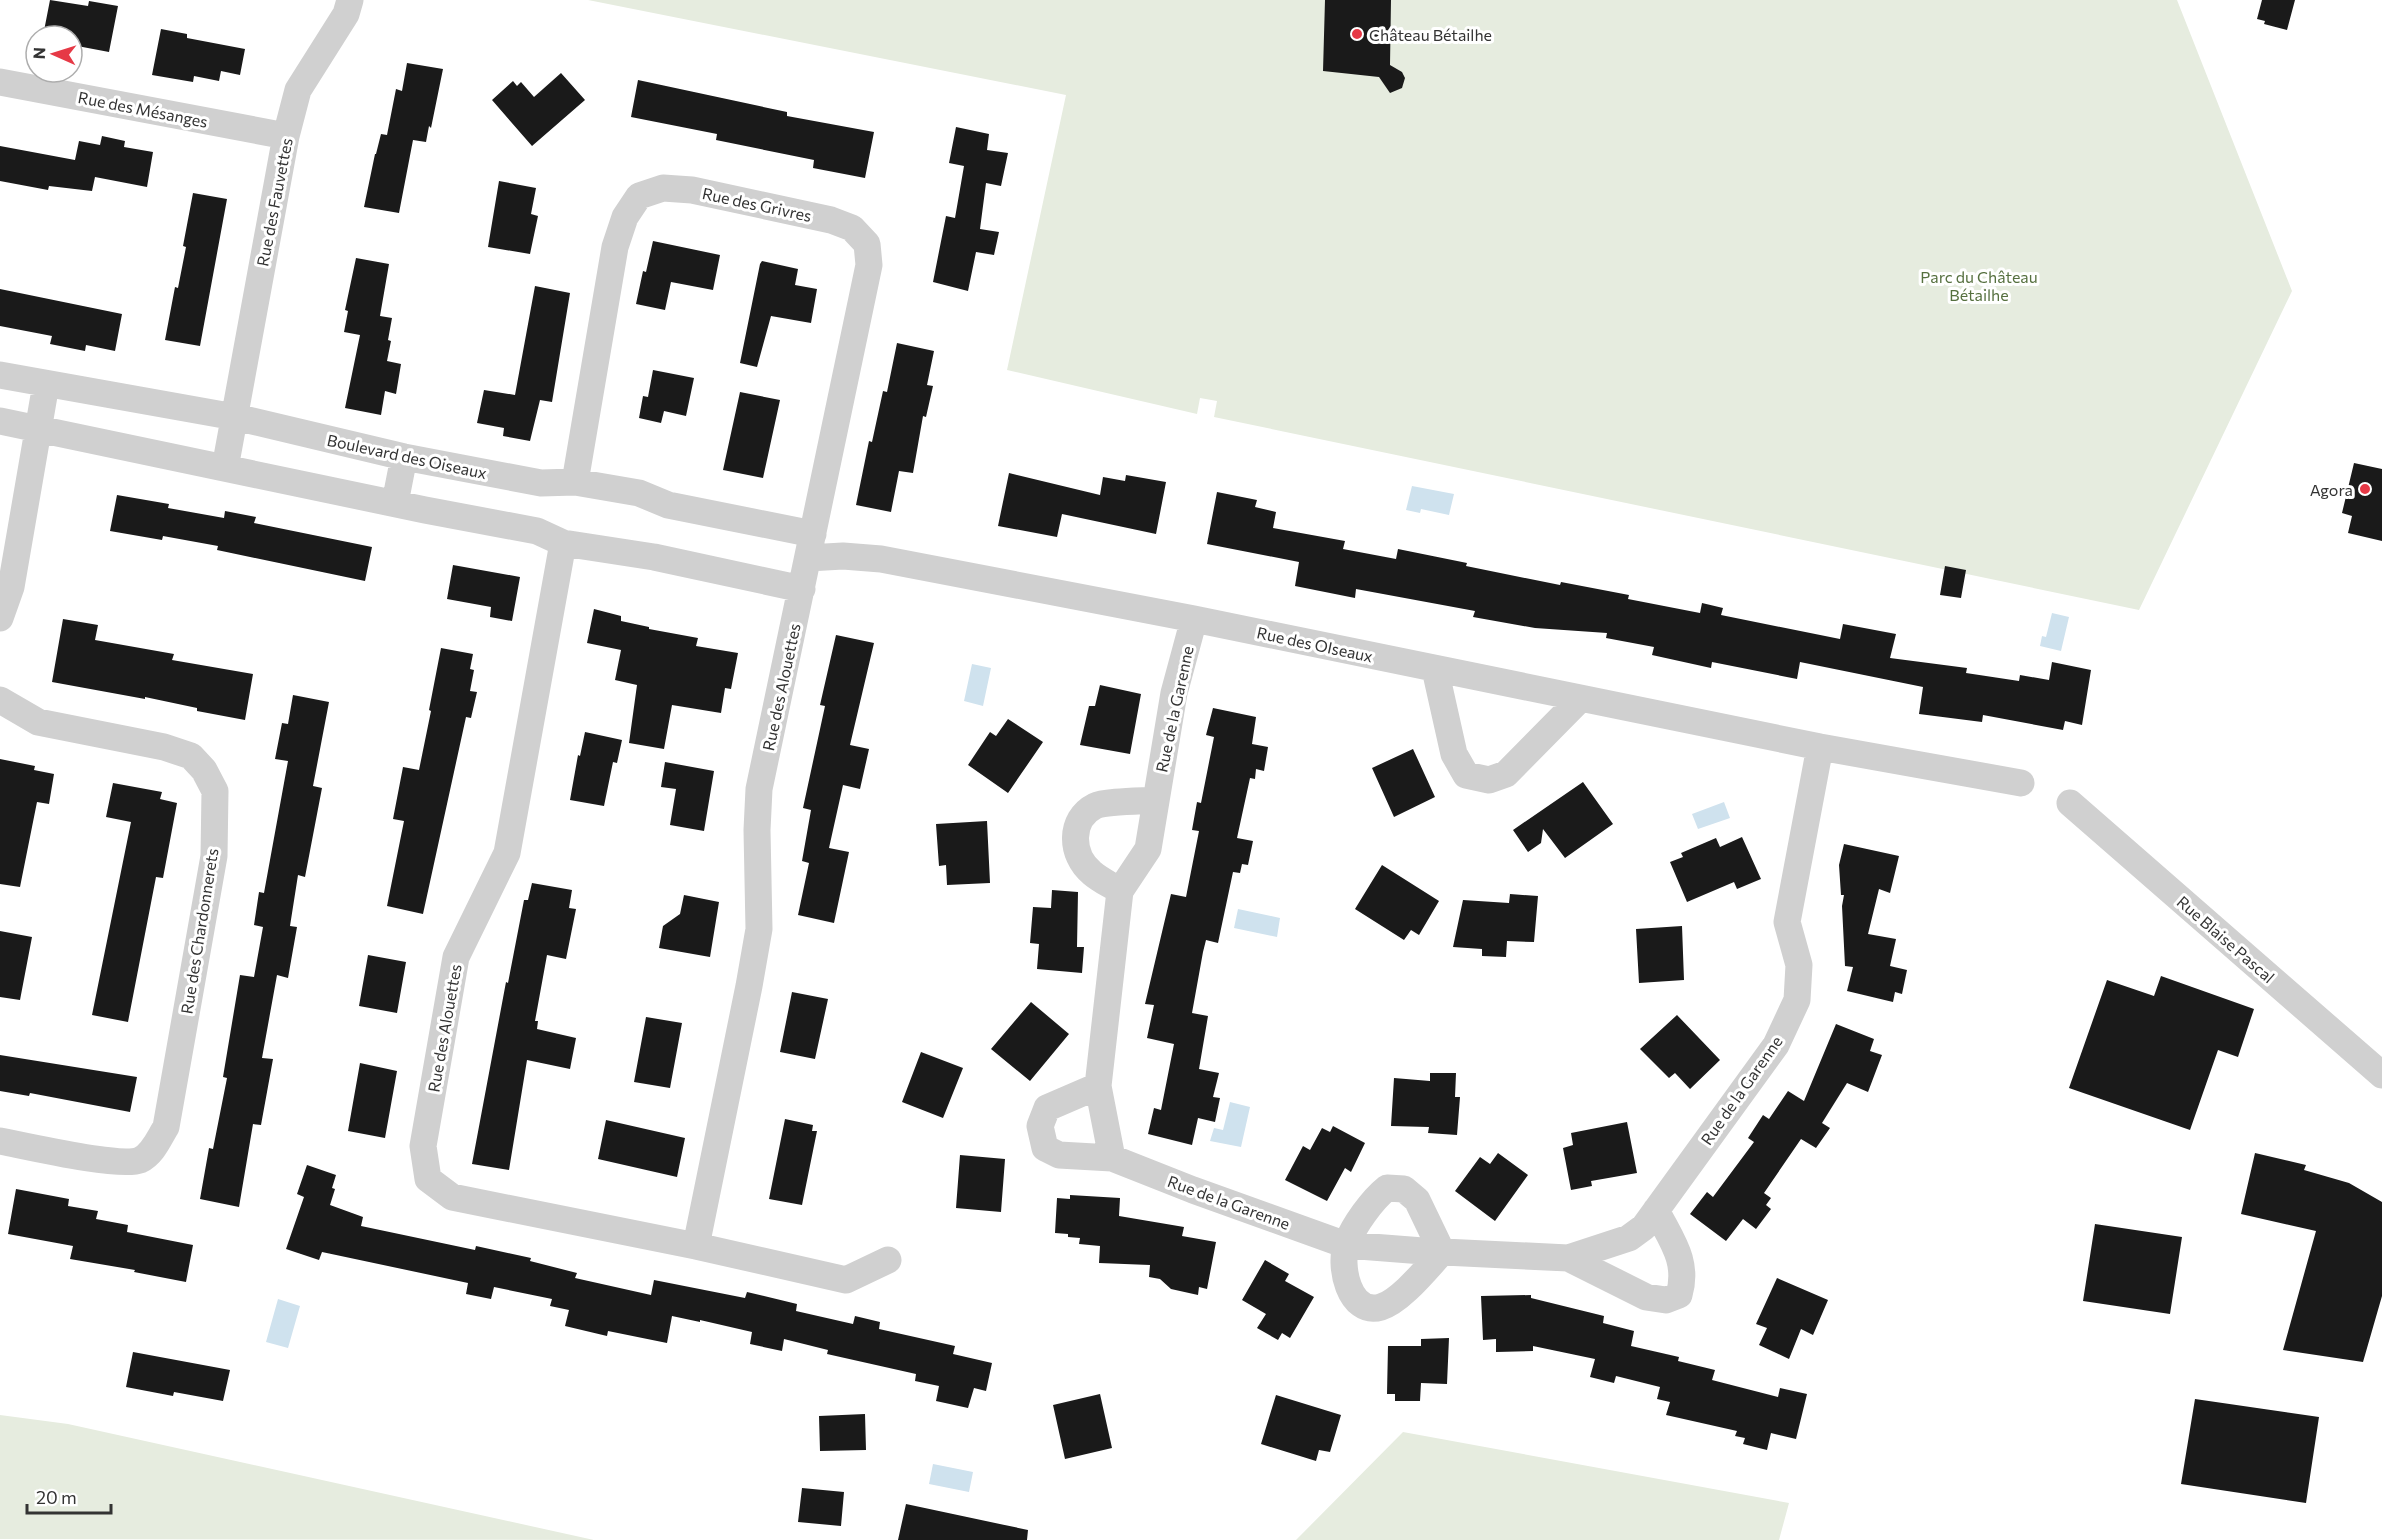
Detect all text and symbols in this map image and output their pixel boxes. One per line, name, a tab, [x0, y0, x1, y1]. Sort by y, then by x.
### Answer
north arrow	[24, 24, 84, 84]
place label: Château Bétailhe	[1369, 25, 1492, 44]
marker: Château Bétailhe	[1350, 27, 1364, 41]
text: N	[29, 47, 48, 60]
street label: Rue des Mésanges	[76, 87, 210, 131]
street label: Rue des Fauvettes	[252, 136, 296, 268]
street label: Rue des Grivres	[701, 183, 813, 225]
park label: Parc du Château Bétailhe	[1920, 267, 2038, 304]
street label: Boulevard des Oiseaux	[325, 430, 489, 482]
place label: Agora	[2310, 480, 2353, 499]
marker: Agora	[2358, 482, 2372, 496]
street label: Rue des Alouettes	[758, 622, 804, 752]
street label: Rue des OIseaux	[1255, 622, 1375, 666]
street label: Rue de la Garenne	[1151, 644, 1197, 774]
street label: Rue des Chardonnerets	[177, 847, 221, 1015]
street label: Rue Blaise Pascal	[2173, 892, 2279, 986]
street label: Rue des Alouettes	[423, 962, 465, 1094]
street label: Rue de la Garenne	[1696, 1032, 1786, 1148]
street label: Rue de la Garenne	[1165, 1171, 1293, 1233]
scale bar	[27, 1477, 111, 1515]
text: 20 m	[36, 1486, 77, 1508]

